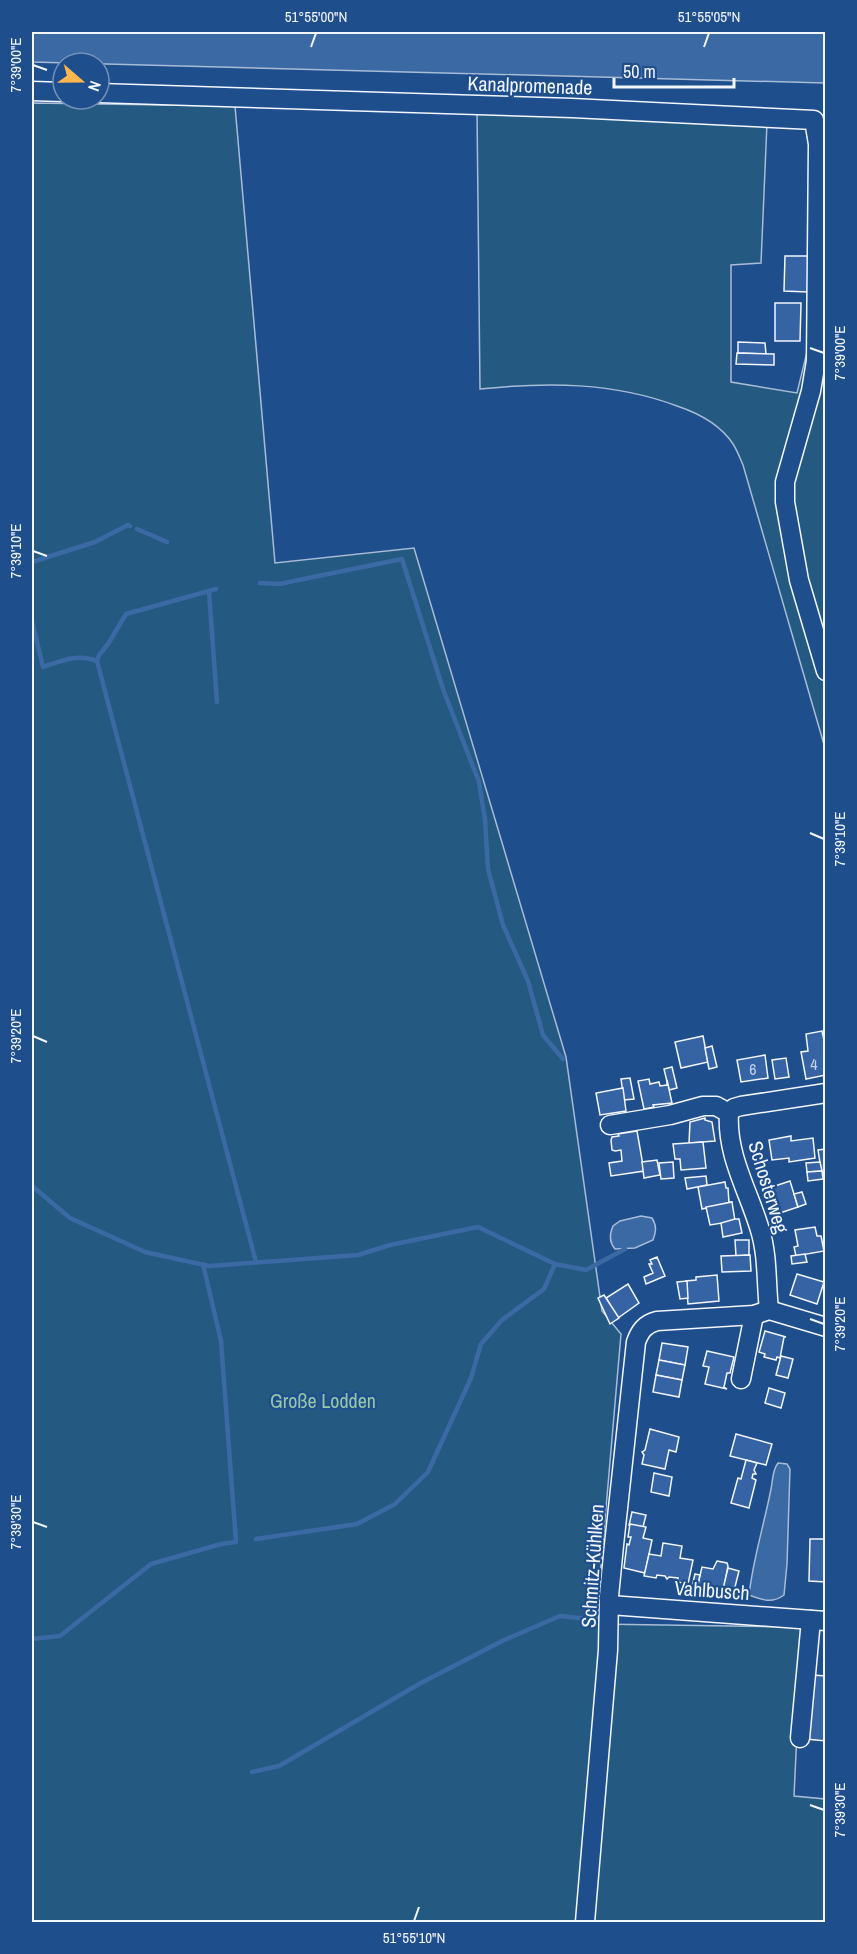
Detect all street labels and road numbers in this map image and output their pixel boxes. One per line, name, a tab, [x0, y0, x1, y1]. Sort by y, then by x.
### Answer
street label: Kanalpromenade	[467, 69, 593, 101]
street label: Schosterweg	[742, 1138, 796, 1236]
street label: Schmitz-Kühlken	[574, 1503, 610, 1629]
street label: Vahlbusch	[673, 1574, 751, 1606]

